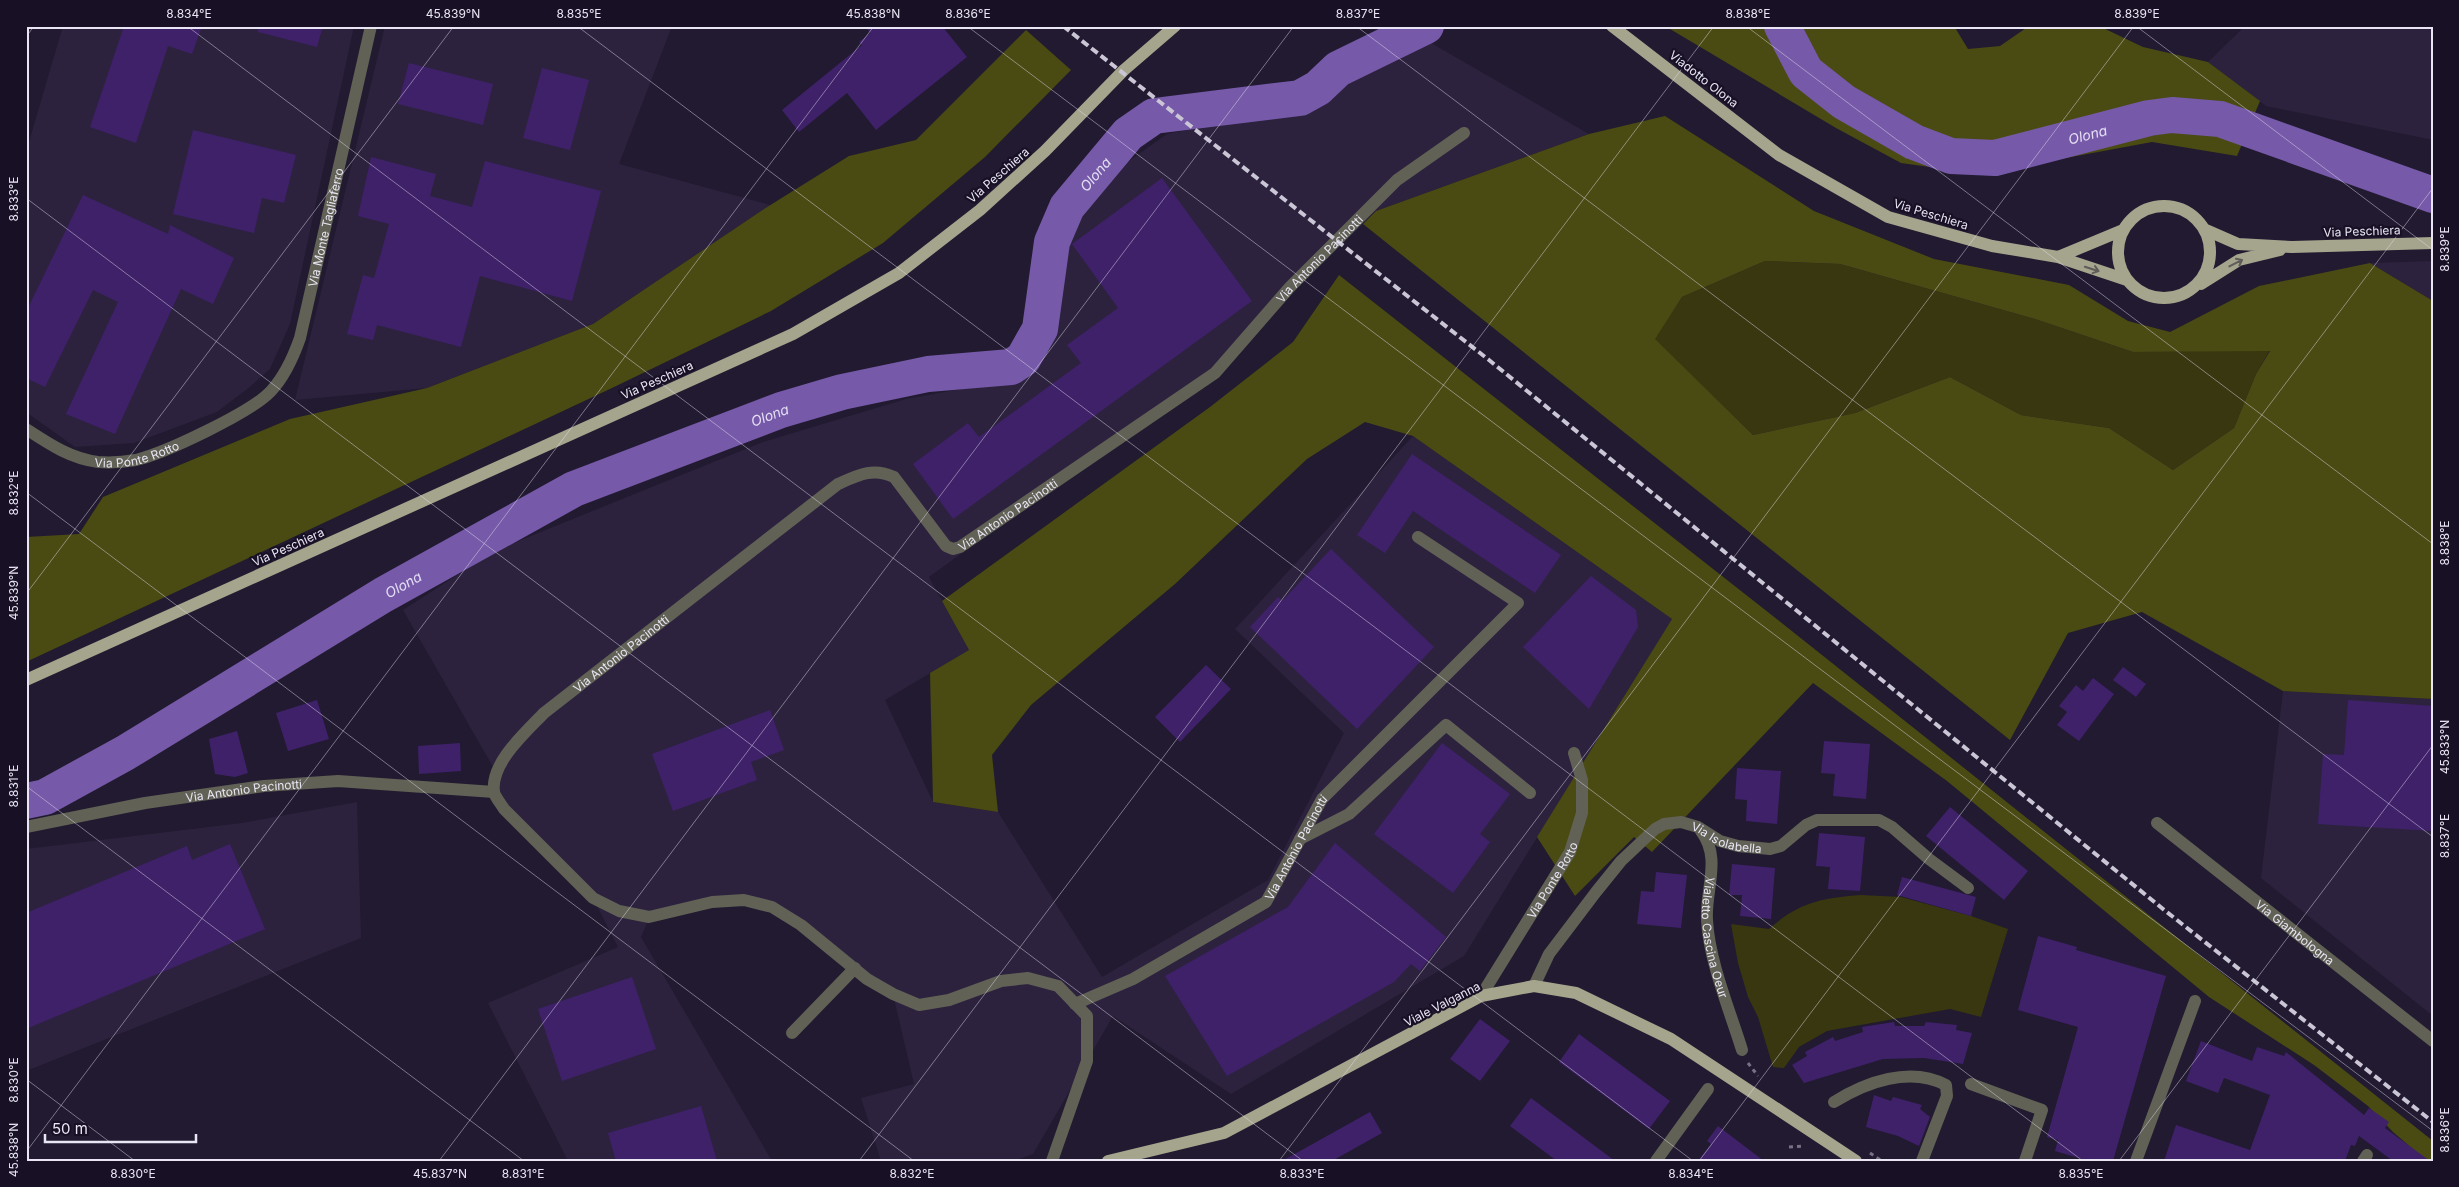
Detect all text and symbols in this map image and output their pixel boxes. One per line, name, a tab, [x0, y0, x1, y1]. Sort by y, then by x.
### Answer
text: 8.834°E	[166, 6, 212, 21]
text: 45.839°N	[426, 6, 480, 21]
text: 8.835°E	[556, 6, 602, 21]
text: 45.838°N	[846, 6, 900, 21]
text: 8.836°E	[945, 6, 991, 21]
text: 8.837°E	[1336, 6, 1380, 21]
text: 8.838°E	[1725, 6, 1771, 21]
text: 8.839°E	[2114, 6, 2160, 21]
street label: Viadotto Olona	[1666, 47, 1742, 111]
water label: Olona	[2066, 121, 2109, 147]
street label: Via Peschiera	[964, 144, 1032, 206]
water label: Olona	[1076, 153, 1114, 194]
street label: Via Monte Tagliaferro	[304, 166, 346, 288]
text: 8.833°E	[6, 176, 21, 222]
street label: Via Peschiera	[1892, 196, 1970, 232]
street label: Via Antonio Pacinotti	[1273, 211, 1366, 305]
street label: Via Peschiera	[2323, 222, 2401, 240]
text: 8.839°E	[2437, 226, 2452, 272]
one-way arrow	[2228, 258, 2243, 268]
one-way arrow	[2084, 264, 2100, 274]
street label: Via Peschiera	[619, 357, 695, 403]
water label: Olona	[748, 400, 791, 429]
street label: Via Ponte Rotto	[94, 437, 181, 470]
text: 8.832°E	[6, 470, 21, 516]
street label: Via Antonio Pacinotti	[955, 475, 1060, 554]
text: 8.838°E	[2437, 520, 2452, 566]
street label: Via Peschiera	[250, 524, 326, 570]
text: 45.839°N	[6, 566, 21, 620]
water label: Olona	[382, 567, 425, 601]
street label: Via Antonio Pacinotti	[570, 611, 672, 695]
text: 45.833°N	[2437, 720, 2452, 774]
text: 8.831°E	[6, 765, 21, 807]
street label: Via Antonio Pacinotti	[185, 776, 303, 805]
street label: Via Antonio Pacinotti	[1261, 791, 1330, 902]
text: 8.837°E	[2437, 814, 2452, 858]
street label: Via Isolabella	[1690, 818, 1762, 856]
street label: Via Ponte Rotto	[1523, 840, 1580, 921]
street label: Vialetto Cascina Oeur	[1699, 876, 1732, 1000]
street label: Via Giambologna	[2253, 896, 2338, 968]
street label: Viale Valganna	[1401, 978, 1483, 1030]
text: 8.830°E	[6, 1057, 21, 1103]
text: 8.836°E	[2437, 1107, 2452, 1153]
scale bar	[45, 1112, 196, 1144]
text: 50 m	[52, 1119, 88, 1138]
text: 45.838°N	[6, 1123, 21, 1177]
text: 8.830°E	[110, 1166, 156, 1181]
text: 45.837°N	[413, 1166, 467, 1181]
text: 8.831°E	[502, 1166, 544, 1181]
text: 8.832°E	[889, 1166, 935, 1181]
text: 8.833°E	[1279, 1166, 1325, 1181]
text: 8.834°E	[1668, 1166, 1714, 1181]
text: 8.835°E	[2058, 1166, 2104, 1181]

